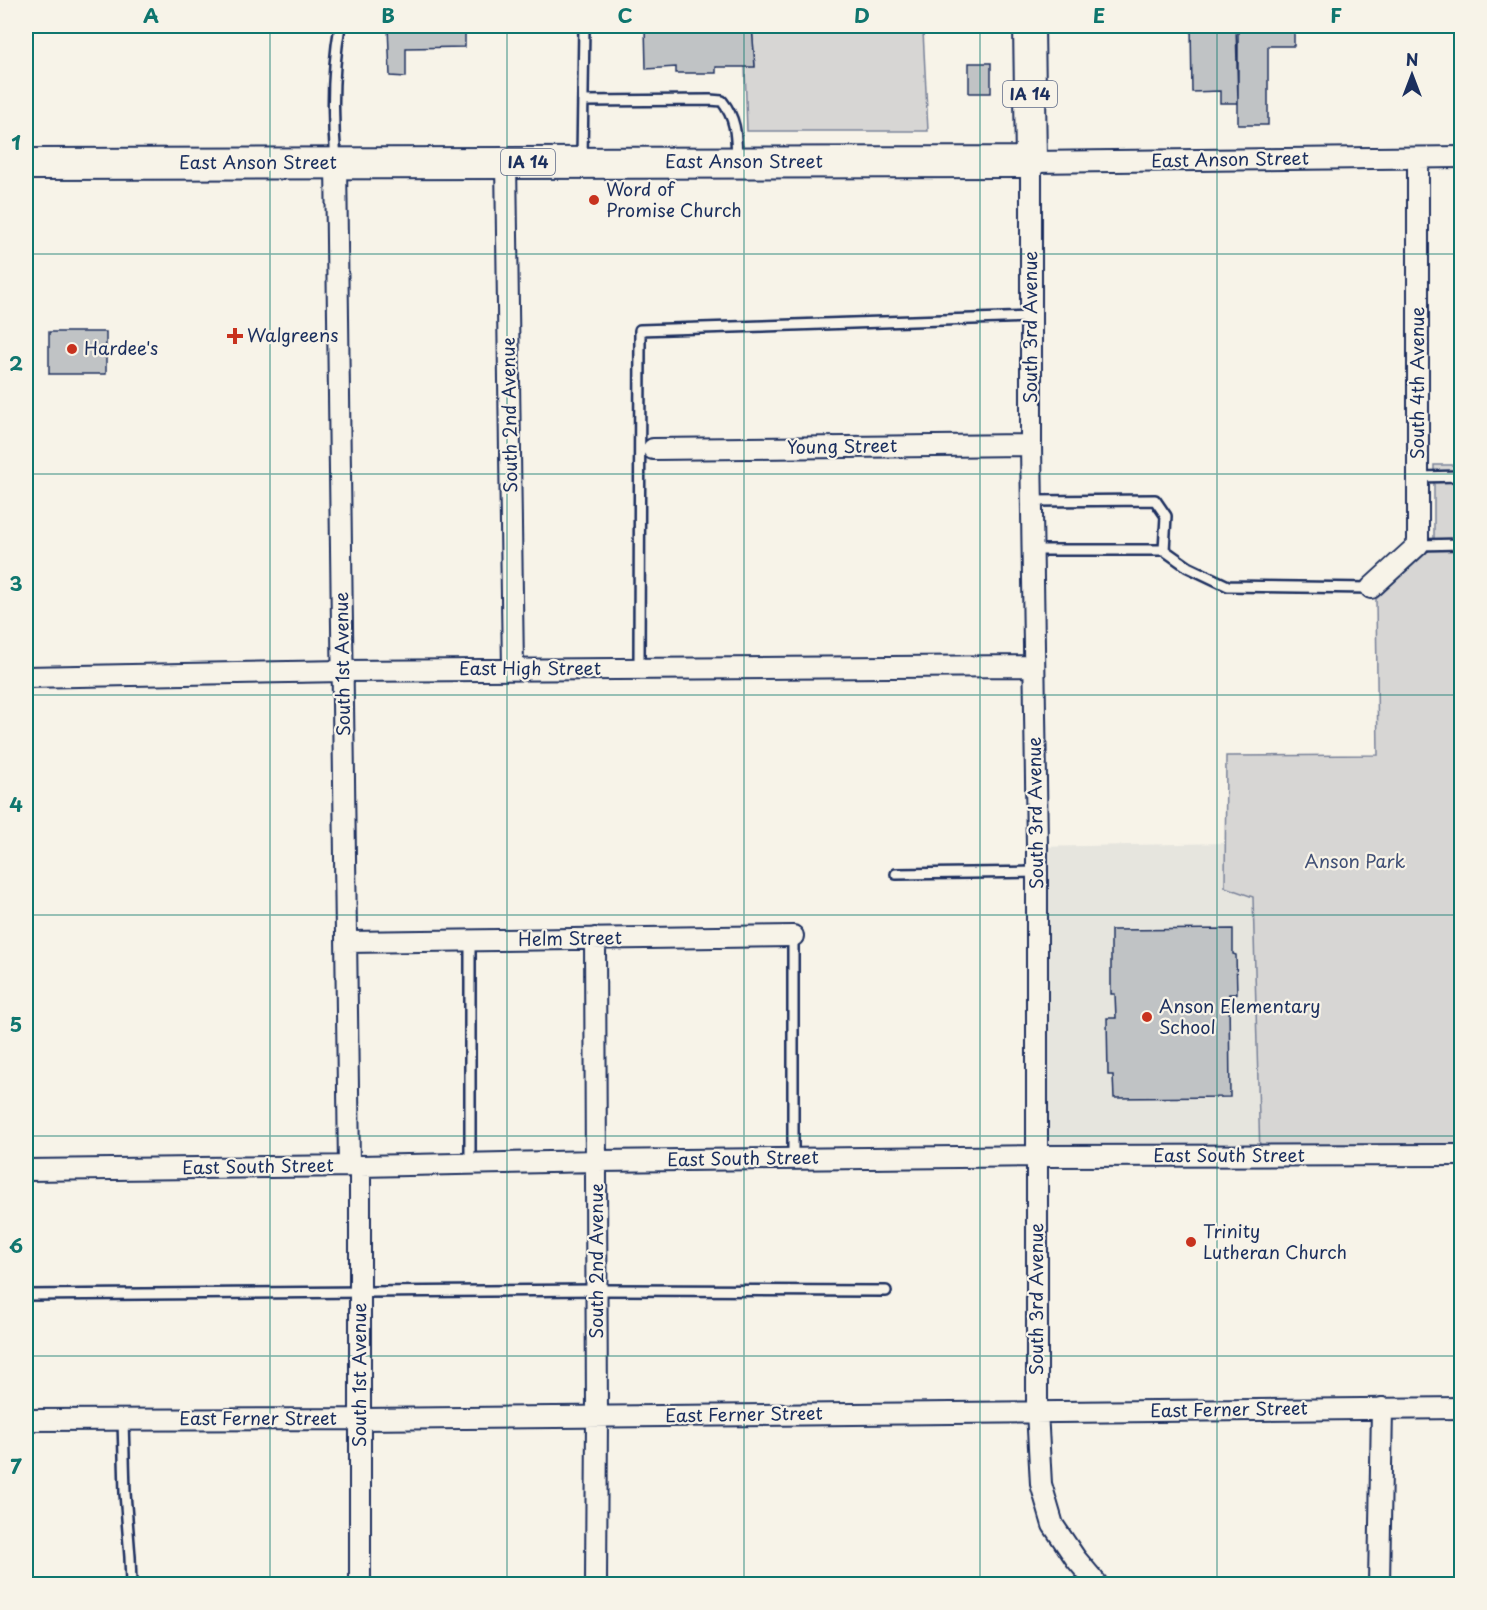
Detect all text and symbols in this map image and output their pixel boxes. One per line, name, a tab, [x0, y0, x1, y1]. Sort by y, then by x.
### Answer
text: A	[143, 0, 159, 30]
text: B	[381, 0, 395, 30]
text: C	[617, 0, 633, 30]
text: D	[854, 0, 870, 30]
text: E	[1093, 0, 1105, 30]
text: F	[1330, 0, 1342, 30]
north arrow	[1382, 45, 1442, 105]
text: N	[1406, 47, 1418, 71]
road number: IA 14	[1003, 81, 1057, 107]
text: 1	[11, 127, 21, 157]
street label: East Anson Street	[1151, 144, 1309, 173]
street label: East Anson Street	[665, 147, 823, 174]
street label: East Anson Street	[179, 148, 337, 175]
road number: IA 14	[501, 149, 555, 175]
place label: Word of Promise Church	[606, 175, 742, 223]
marker: Word of Promise Church	[587, 193, 601, 207]
street label: South 3rd Avenue	[1016, 251, 1043, 403]
street label: South 4th Avenue	[1403, 307, 1430, 459]
place label: Walgreens	[247, 321, 338, 348]
marker: Walgreens	[228, 329, 242, 343]
place label: Hardee's	[84, 334, 158, 361]
street label: South 2nd Avenue	[494, 337, 523, 493]
marker: Hardee's	[65, 342, 79, 356]
text: 2	[9, 348, 23, 378]
street label: Young Street	[787, 431, 897, 460]
text: 3	[9, 568, 23, 598]
street label: South 1st Avenue	[327, 591, 356, 736]
street label: East High Street	[459, 654, 601, 681]
street label: South 3rd Avenue	[1020, 736, 1049, 889]
text: 4	[9, 789, 23, 819]
park label: Anson Park	[1304, 847, 1406, 874]
street label: Helm Street	[518, 923, 622, 952]
place label: Anson Elementary School	[1159, 992, 1321, 1040]
text: 5	[10, 1009, 22, 1039]
marker: Anson Elementary School	[1140, 1010, 1154, 1024]
street label: East South Street	[1153, 1141, 1305, 1168]
street label: East South Street	[667, 1143, 819, 1172]
street label: East South Street	[182, 1151, 334, 1180]
street label: South 2nd Avenue	[582, 1183, 609, 1339]
place label: Trinity Lutheran Church	[1203, 1217, 1347, 1265]
street label: South 3rd Avenue	[1022, 1223, 1049, 1375]
text: 6	[9, 1230, 23, 1260]
marker: Trinity Lutheran Church	[1184, 1235, 1198, 1249]
street label: South 1st Avenue	[345, 1303, 372, 1447]
street label: East Ferner Street	[1150, 1394, 1308, 1423]
street label: East Ferner Street	[665, 1399, 823, 1428]
street label: East Ferner Street	[179, 1404, 337, 1431]
text: 7	[10, 1451, 22, 1481]

